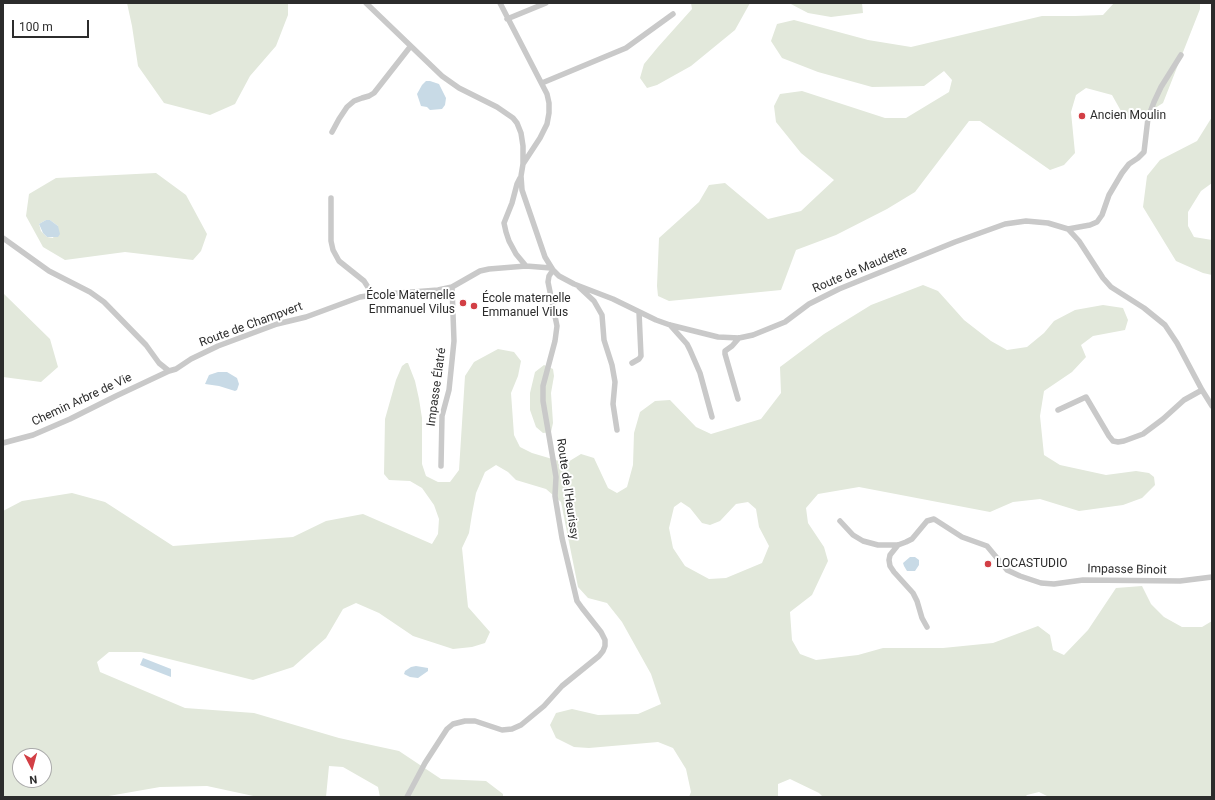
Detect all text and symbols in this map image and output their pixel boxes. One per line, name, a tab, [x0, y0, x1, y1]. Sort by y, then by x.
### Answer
scale bar	[14, 12, 91, 38]
text: 100 m	[19, 20, 53, 34]
place label: Ancien Moulin	[1090, 109, 1166, 123]
marker: Ancien Moulin	[1077, 111, 1087, 121]
street label: Route de Maudette	[811, 244, 909, 296]
place label: École Maternelle Emmanuel Vilus	[366, 289, 455, 317]
place label: École maternelle Emmanuel Vilus	[482, 292, 571, 320]
marker: École Maternelle Emmanuel Vilus	[458, 298, 468, 308]
street label: Route de Champvert	[197, 300, 305, 350]
marker: École maternelle Emmanuel Vilus	[469, 301, 479, 311]
street label: Impasse Élatré	[424, 347, 450, 427]
street label: Chemin Arbre de Vie	[30, 370, 134, 430]
street label: Route de l'Heurissy	[553, 438, 581, 540]
place label: LOCASTUDIO	[996, 557, 1067, 571]
marker: LOCASTUDIO	[983, 559, 993, 569]
street label: Impasse Binoit	[1087, 562, 1167, 578]
north arrow	[12, 748, 52, 788]
text: N	[29, 773, 38, 786]

